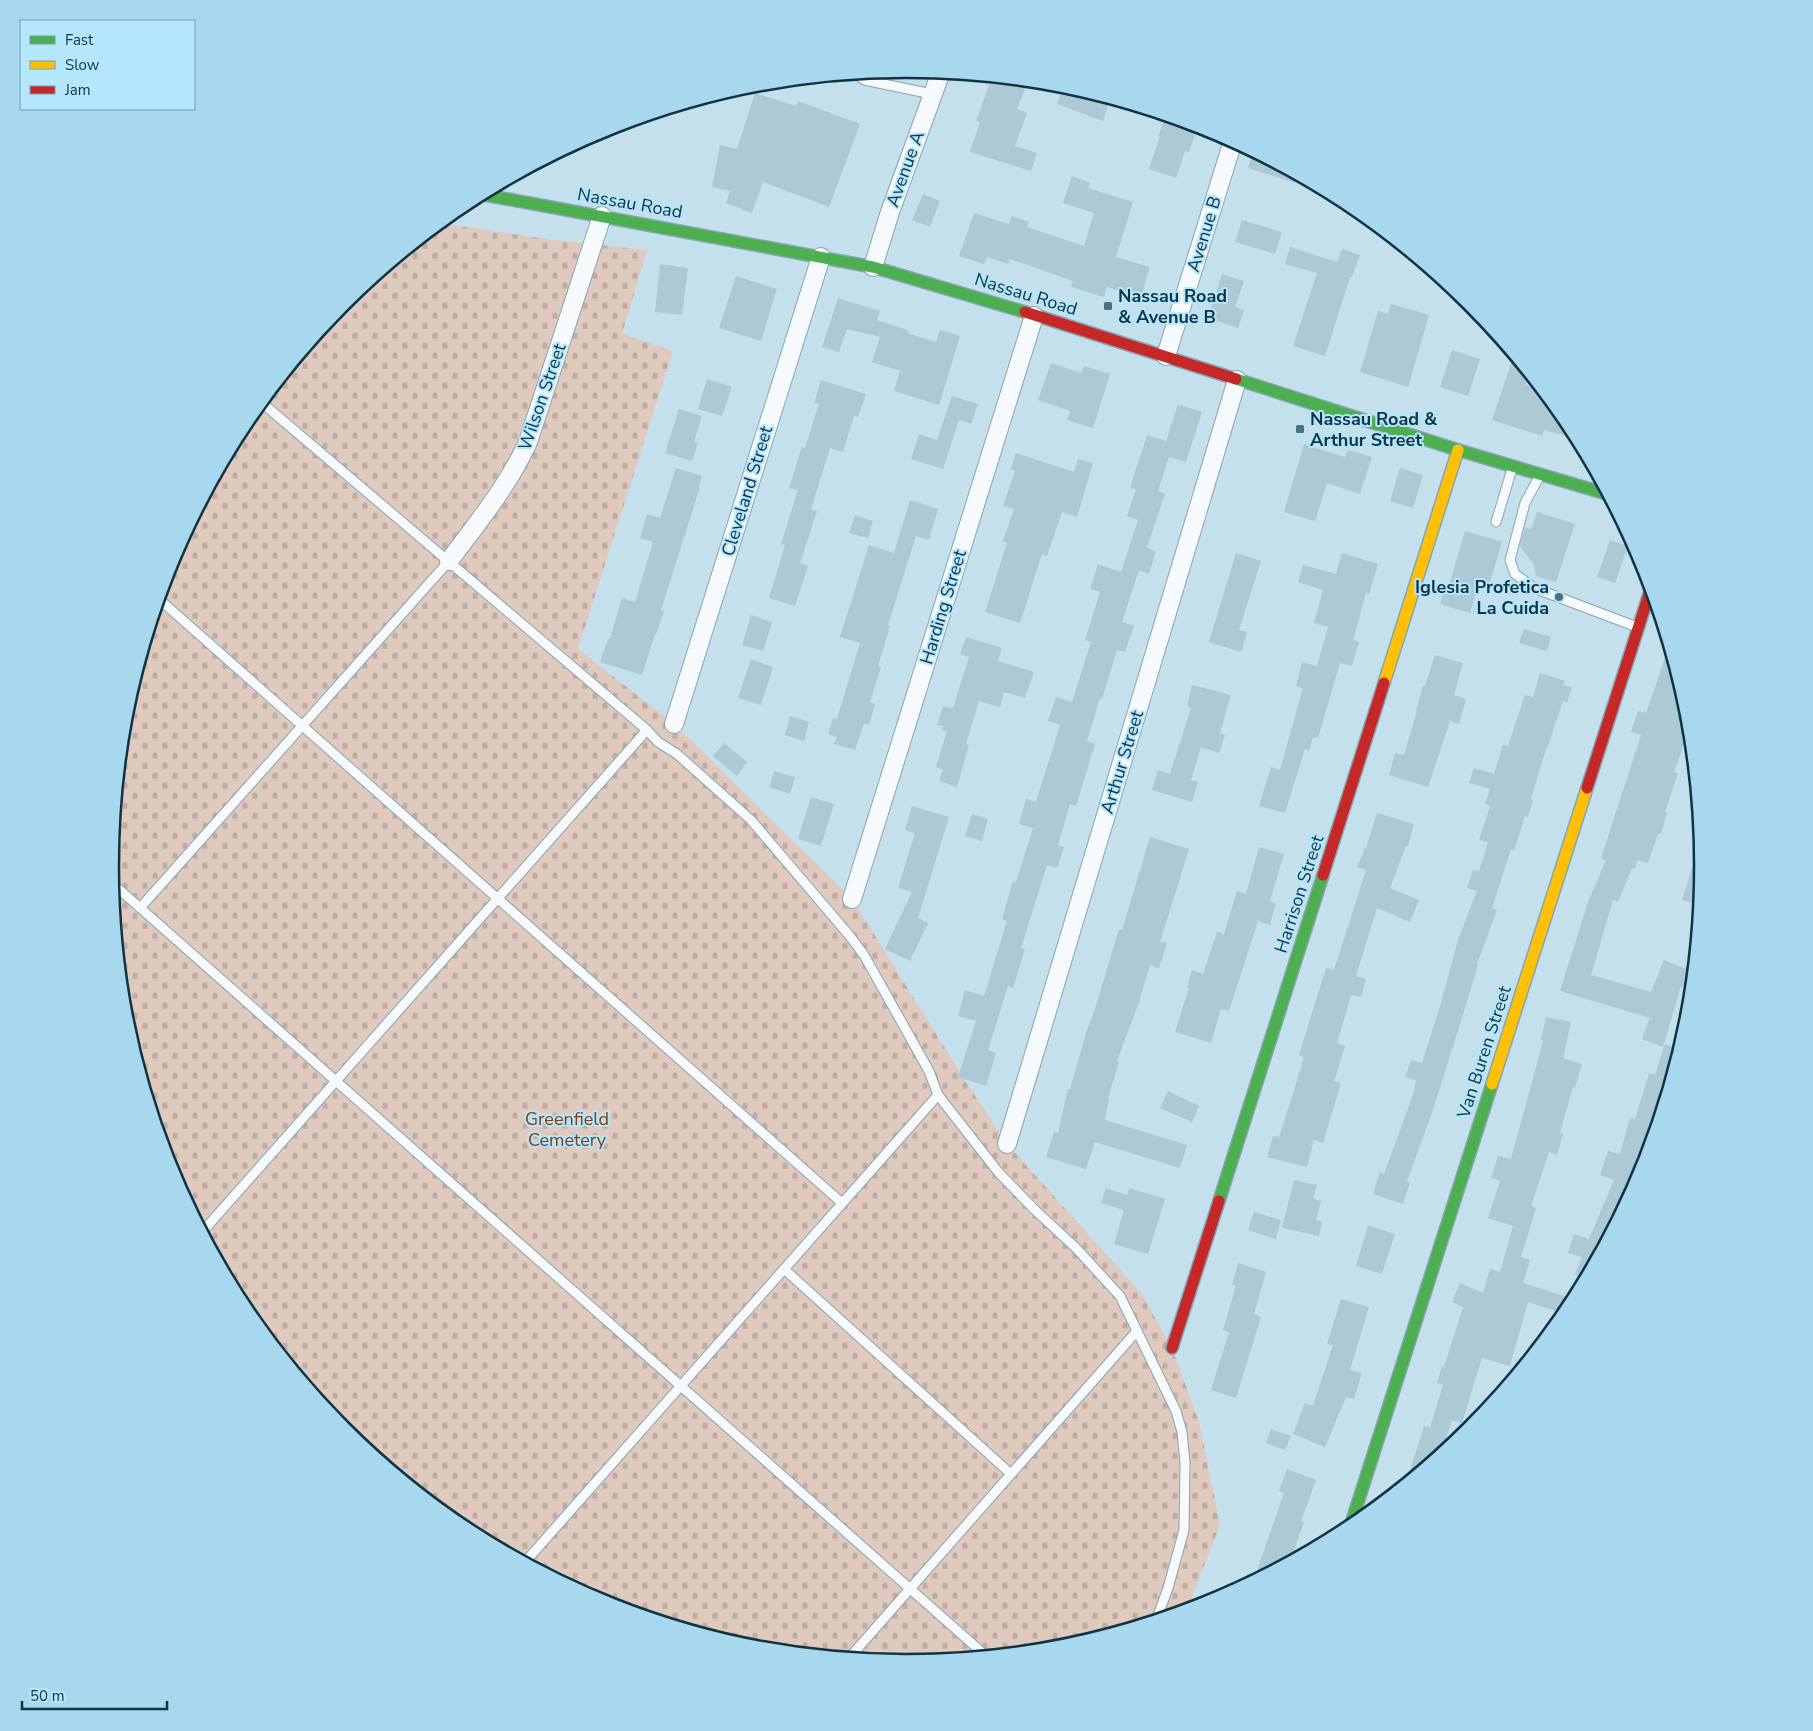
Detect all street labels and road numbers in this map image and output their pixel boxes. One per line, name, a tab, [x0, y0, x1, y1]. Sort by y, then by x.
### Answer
street label: Avenue A	[880, 128, 930, 210]
street label: Nassau Road	[576, 182, 684, 224]
street label: Avenue B	[1181, 193, 1227, 275]
street label: Nassau Road	[972, 267, 1080, 321]
street label: Wilson Street	[512, 340, 572, 454]
street label: Cleveland Street	[716, 422, 778, 559]
street label: Harding Street	[914, 546, 972, 667]
street label: Arthur Street	[1095, 707, 1149, 817]
street label: Harrison Street	[1269, 831, 1330, 956]
street label: Van Buren Street	[1451, 982, 1517, 1122]

